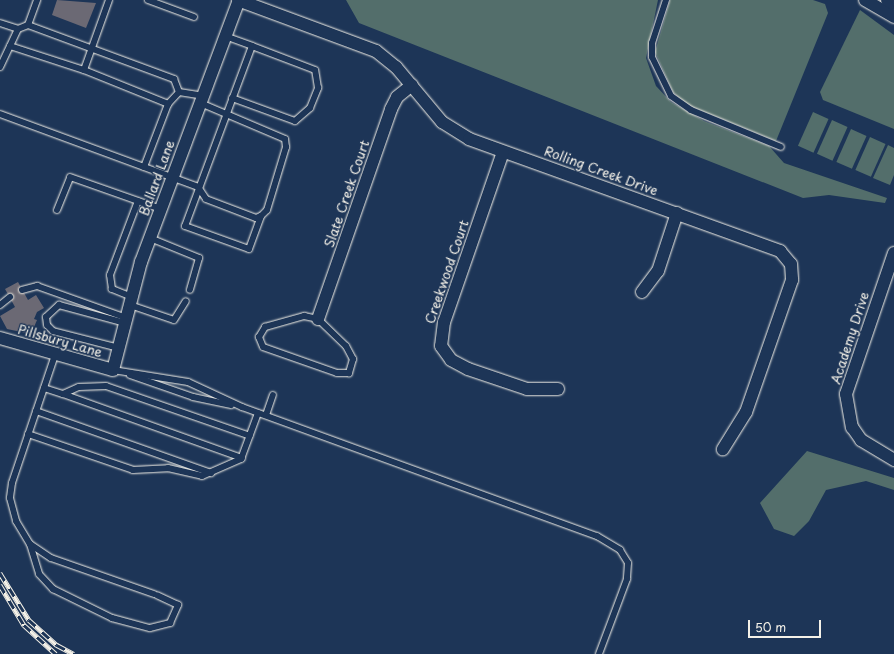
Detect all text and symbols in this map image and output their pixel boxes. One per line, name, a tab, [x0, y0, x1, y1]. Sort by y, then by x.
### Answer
street label: Ballard Lane	[136, 138, 178, 218]
street label: Slate Creek Court	[321, 138, 373, 250]
street label: Rolling Creek Drive	[541, 143, 661, 199]
street label: Creekwood Court	[422, 218, 472, 326]
street label: Academy Drive	[828, 290, 872, 386]
street label: Pillsbury Lane	[16, 322, 104, 360]
scale bar	[750, 612, 823, 638]
text: 50 m	[755, 618, 786, 636]

